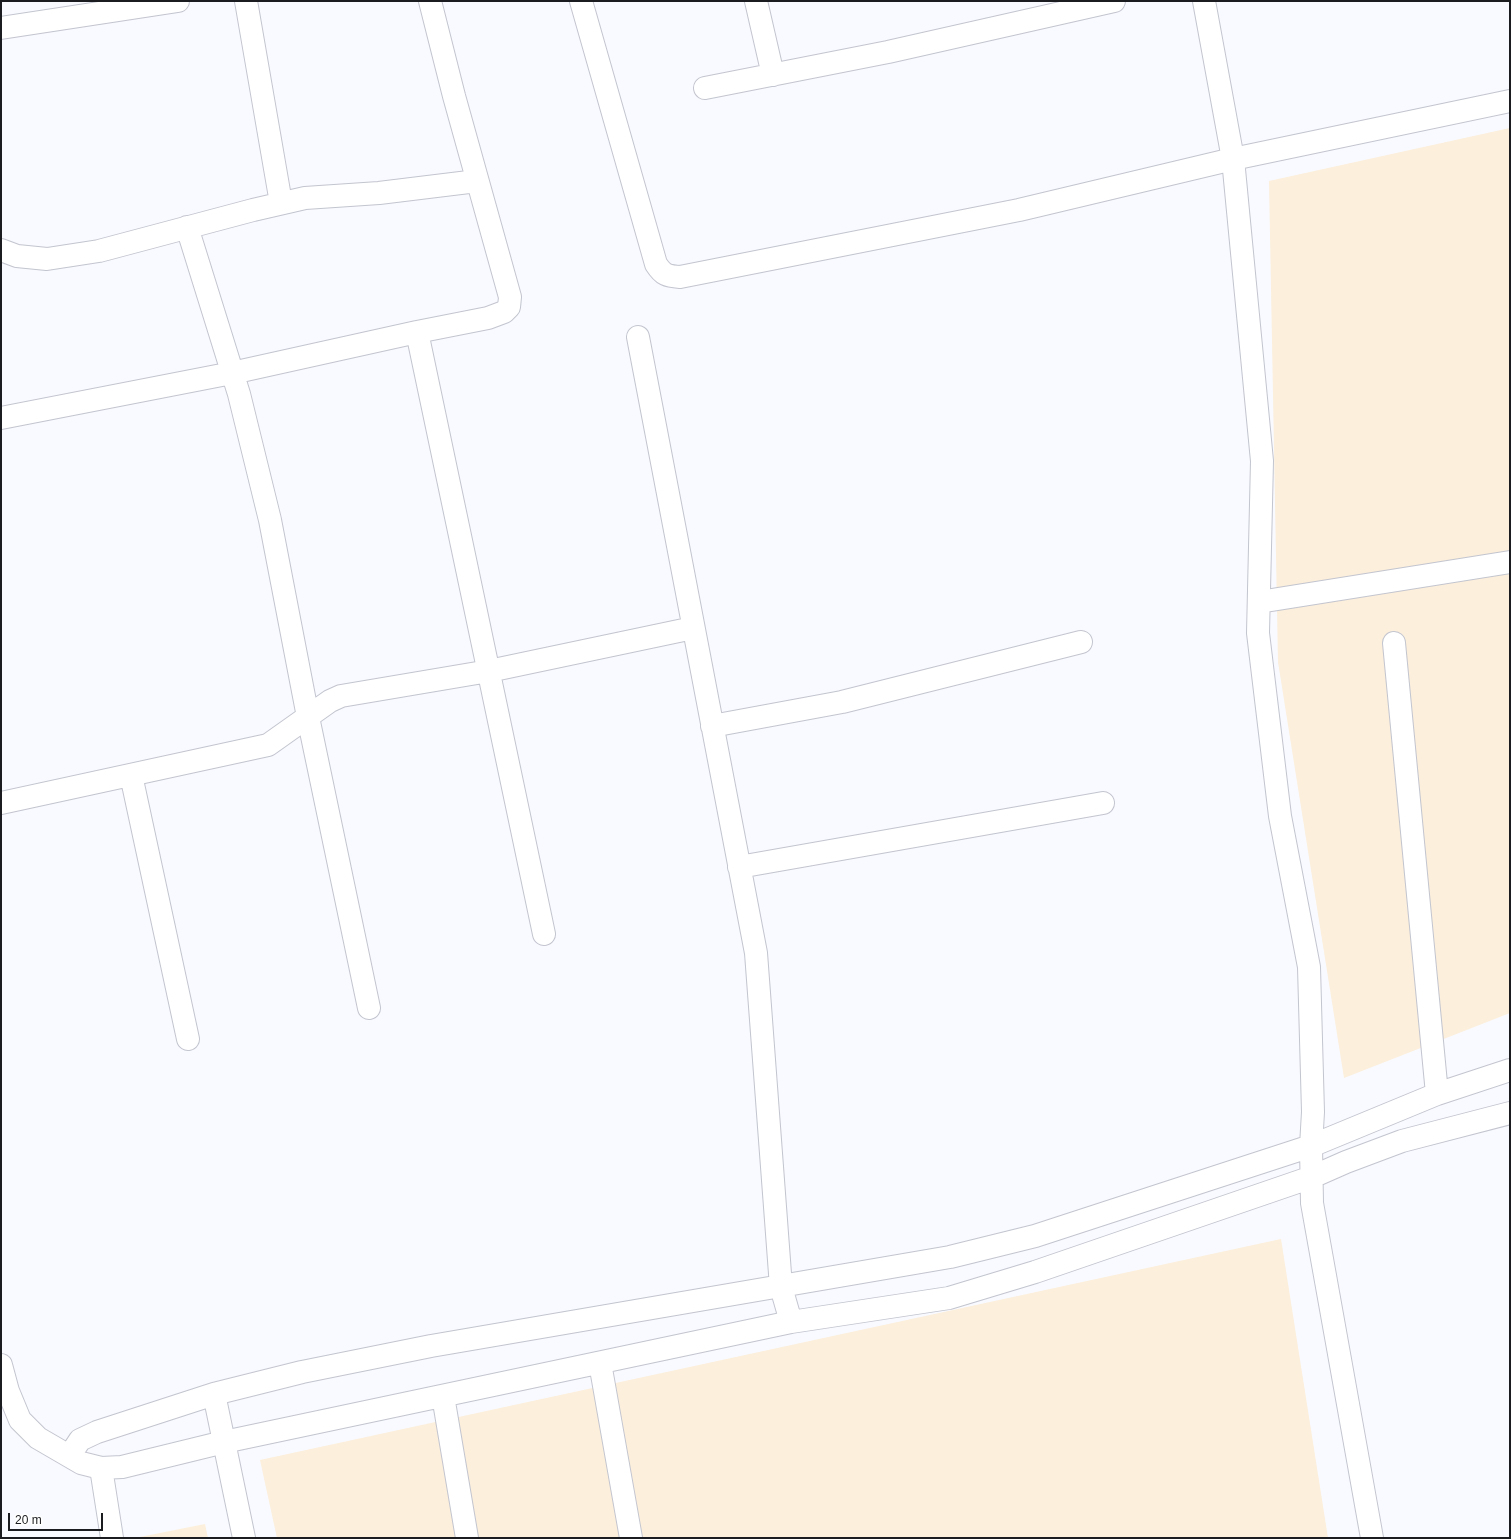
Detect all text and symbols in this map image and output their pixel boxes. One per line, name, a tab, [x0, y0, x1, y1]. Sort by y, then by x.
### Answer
scale bar	[10, 1505, 105, 1531]
text: 20 m	[15, 1513, 42, 1527]

